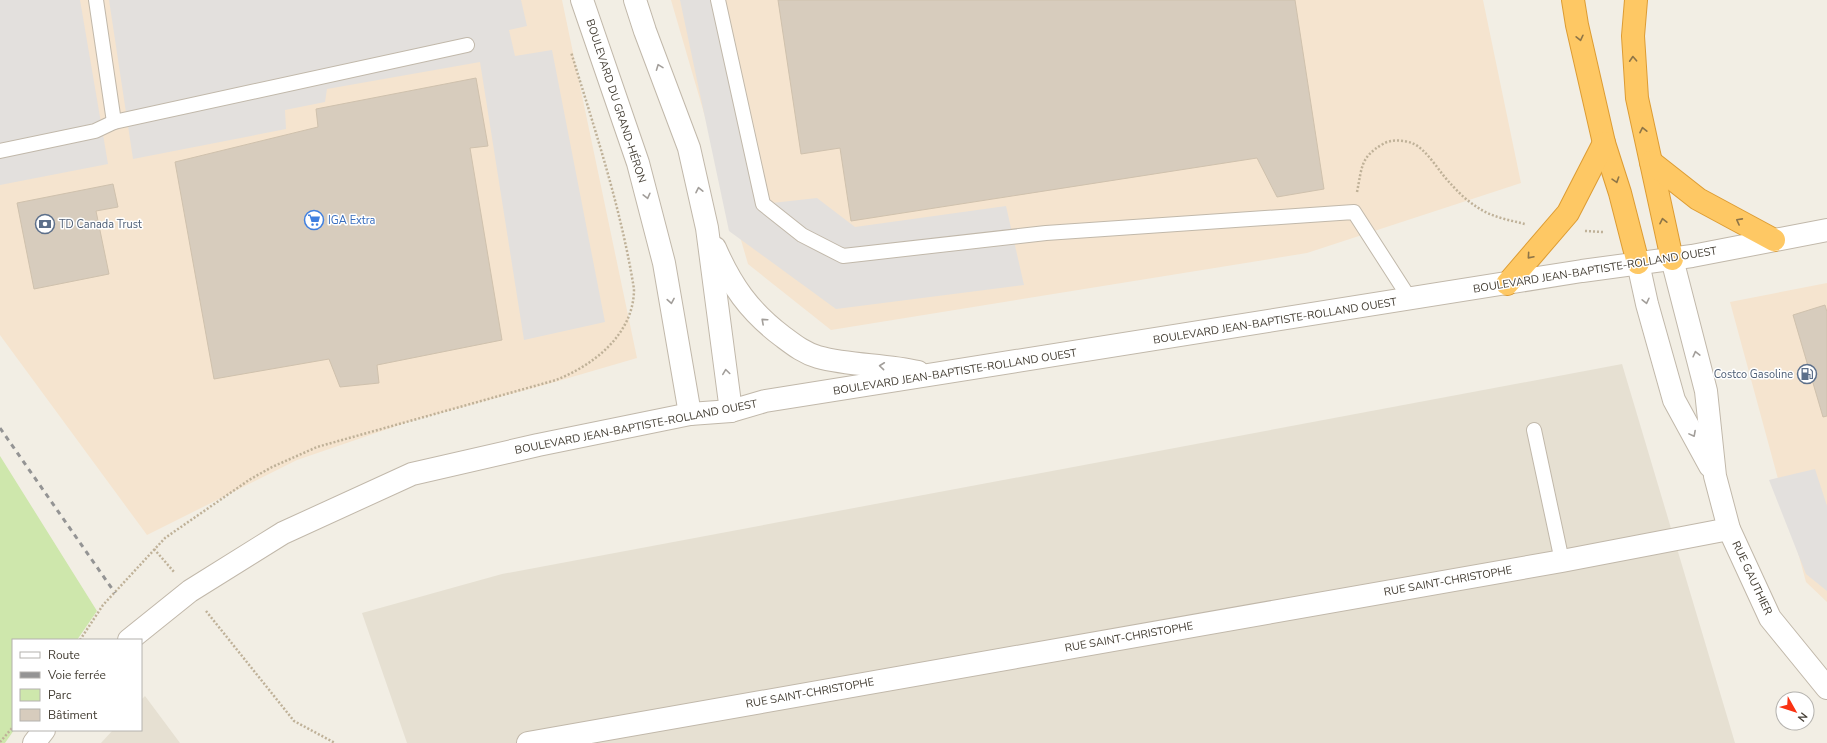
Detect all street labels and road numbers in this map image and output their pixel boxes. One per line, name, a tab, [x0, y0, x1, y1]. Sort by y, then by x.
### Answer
street label: BOULEVARD DU GRAND-HÉRON	[582, 17, 651, 185]
street label: BOULEVARD JEAN-BAPTISTE-ROLLAND OUEST	[1472, 243, 1718, 297]
street label: BOULEVARD JEAN-BAPTISTE-ROLLAND OUEST	[1152, 294, 1398, 348]
street label: BOULEVARD JEAN-BAPTISTE-ROLLAND OUEST	[832, 345, 1078, 399]
street label: BOULEVARD JEAN-BAPTISTE-ROLLAND OUEST	[514, 396, 759, 458]
street label: RUE GAUTHIER	[1728, 539, 1776, 618]
street label: RUE SAINT-CHRISTOPHE	[1383, 562, 1513, 600]
street label: RUE SAINT-CHRISTOPHE	[1064, 618, 1194, 656]
street label: RUE SAINT-CHRISTOPHE	[745, 674, 875, 712]

